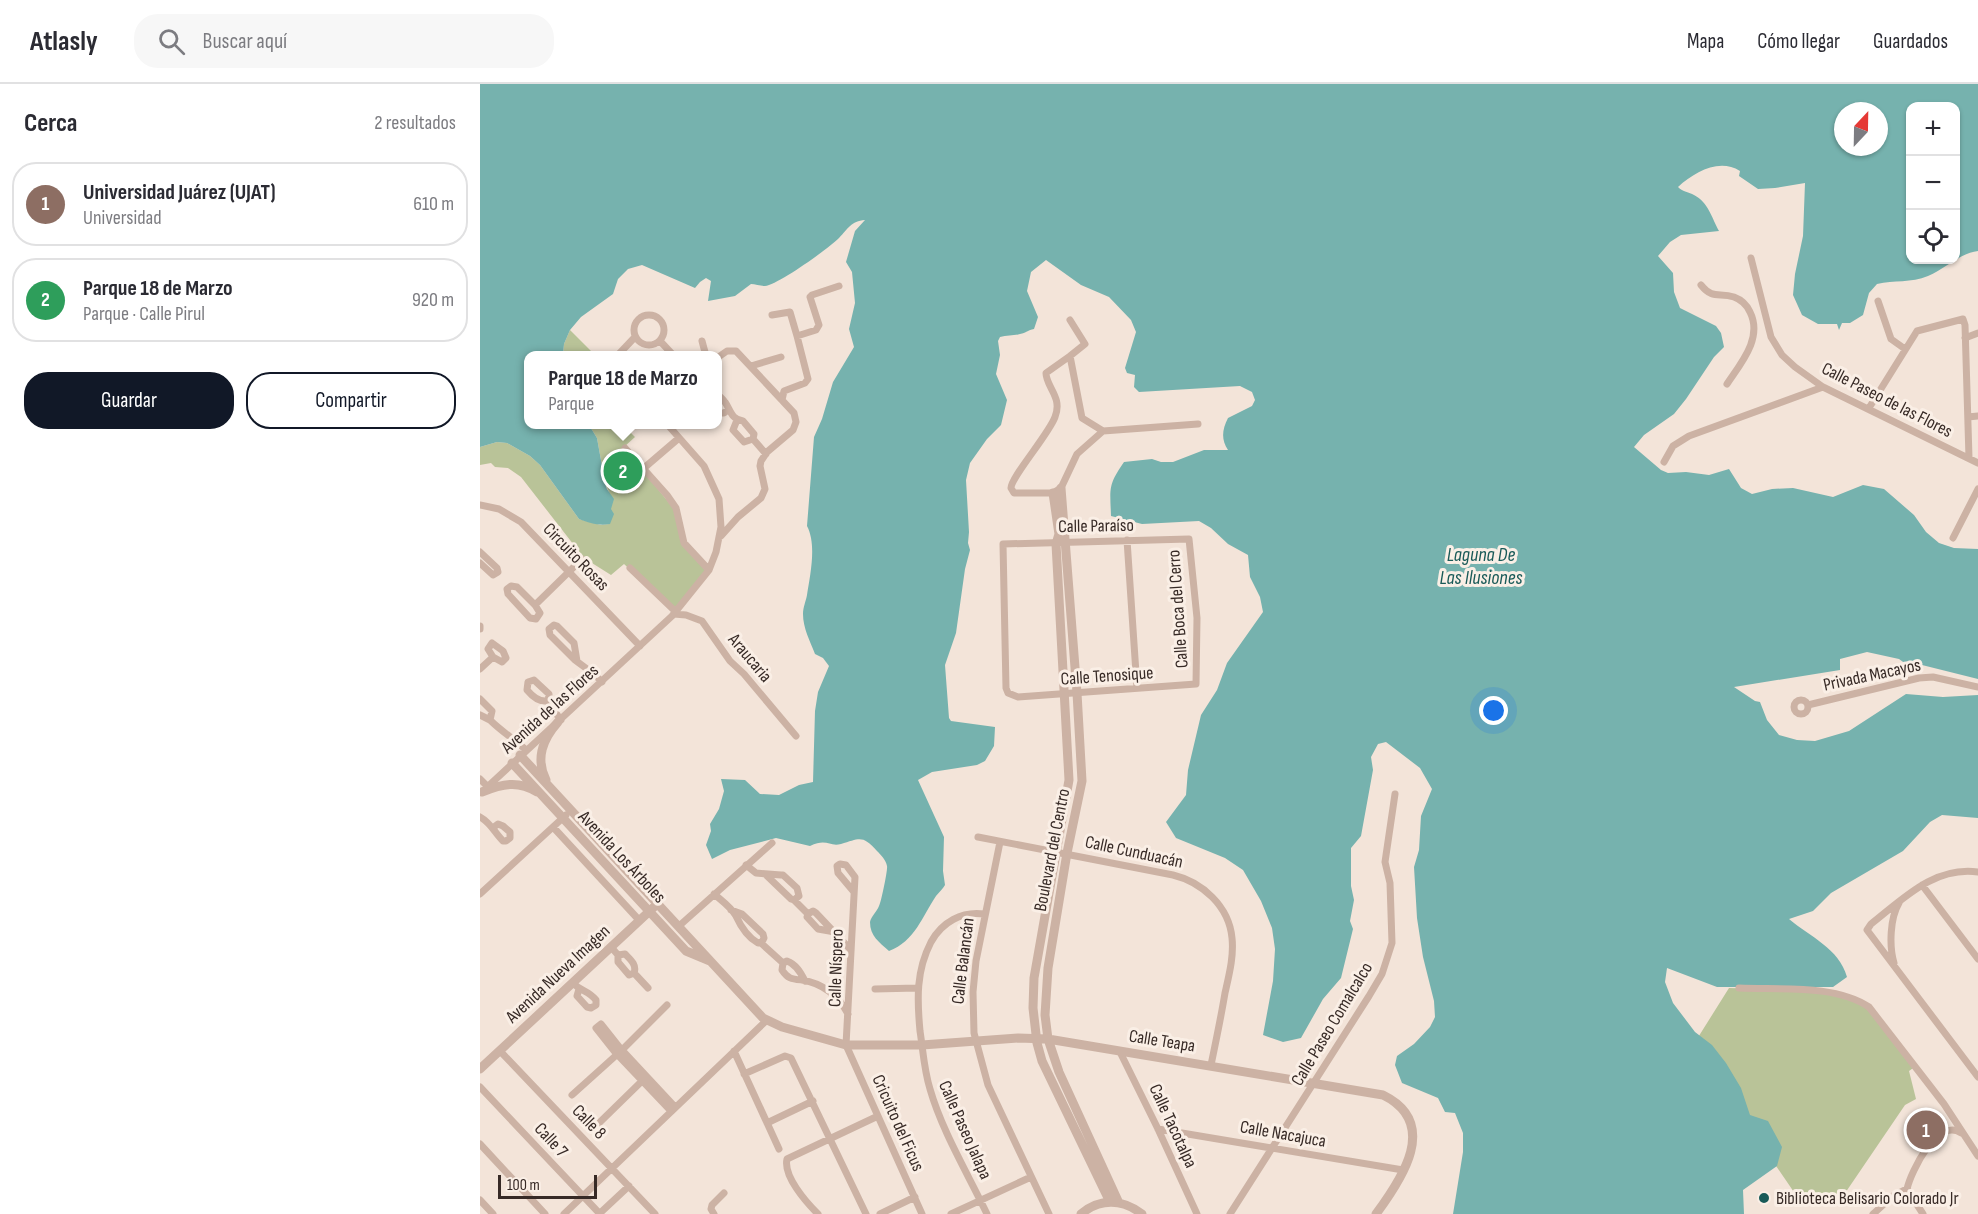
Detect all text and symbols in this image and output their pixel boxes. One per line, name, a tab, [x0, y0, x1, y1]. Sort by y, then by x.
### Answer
search box	[134, 14, 554, 68]
text: Atlasly	[30, 25, 98, 58]
icon: search	[155, 25, 188, 58]
text: Buscar aquí	[203, 28, 287, 55]
text: Mapa	[1687, 29, 1724, 54]
text: Cómo llegar	[1757, 29, 1840, 54]
text: Guardados	[1873, 29, 1948, 54]
north arrow	[1834, 102, 1888, 156]
map controls	[1906, 102, 1960, 264]
button: +	[1906, 102, 1960, 156]
text: Cerca	[24, 108, 77, 139]
text: 2 resultados	[374, 111, 456, 135]
button: −	[1906, 156, 1960, 210]
text: Universidad Juárez (UJAT)	[83, 179, 276, 206]
text: 1	[42, 192, 49, 216]
text: 610 m	[413, 192, 454, 216]
text: Universidad	[83, 206, 162, 230]
button: locate	[1906, 210, 1960, 264]
text: Parque 18 de Marzo	[83, 275, 233, 302]
text: 2	[41, 288, 50, 312]
text: 920 m	[412, 288, 454, 312]
text: Parque · Calle Pirul	[83, 302, 205, 326]
popup	[524, 351, 722, 429]
street label: Calle Paseo de las Flores	[1818, 358, 1956, 442]
text: Parque 18 de Marzo	[548, 365, 698, 392]
button: Guardar	[24, 372, 234, 429]
button: Compartir	[246, 372, 456, 429]
text: Parque	[548, 392, 594, 416]
pin: 2	[604, 448, 642, 494]
street label: Calle Paraíso	[1058, 515, 1134, 537]
street label: Circuito Rosas	[539, 519, 613, 595]
water label: Laguna De Las Ilusiones	[1439, 543, 1523, 590]
street label: Calle Boca del Cerro	[1163, 549, 1193, 669]
street label: Araucaria	[723, 629, 776, 687]
street label: Privada Macayos	[1821, 654, 1923, 696]
street label: Avenida de las Flores	[496, 660, 603, 759]
street label: Calle Tenosique	[1060, 662, 1154, 690]
your location	[1479, 696, 1508, 725]
street label: Boulevard del Centro	[1030, 787, 1074, 913]
street label: Avenida Los Árboles	[573, 806, 670, 907]
street label: Calle Cunduacán	[1083, 831, 1185, 873]
street label: Calle Balancán	[947, 917, 979, 1005]
street label: Avenida Nueva Imagen	[501, 920, 614, 1028]
street label: Calle Níspero	[824, 929, 848, 1007]
street label: Calle Paseo Comalcalco	[1287, 959, 1377, 1089]
street label: Calle Teapa	[1127, 1025, 1197, 1057]
street label: Cricuito del Ficus	[867, 1071, 929, 1175]
street label: Calle Paseo Jalapa	[934, 1077, 996, 1183]
street label: Calle Tacotalpa	[1144, 1081, 1202, 1171]
street label: Calle 8	[568, 1100, 611, 1144]
pin: 1	[1906, 1108, 1946, 1152]
street label: Calle Nacajuca	[1238, 1116, 1328, 1152]
street label: Calle 7	[530, 1118, 573, 1162]
scale bar	[498, 1172, 597, 1200]
text: 100 m	[507, 1176, 540, 1195]
place label: Biblioteca Belisario Colorado Jr	[1776, 1188, 1959, 1209]
marker: Biblioteca Belisario Colorado Jr	[1757, 1191, 1771, 1205]

